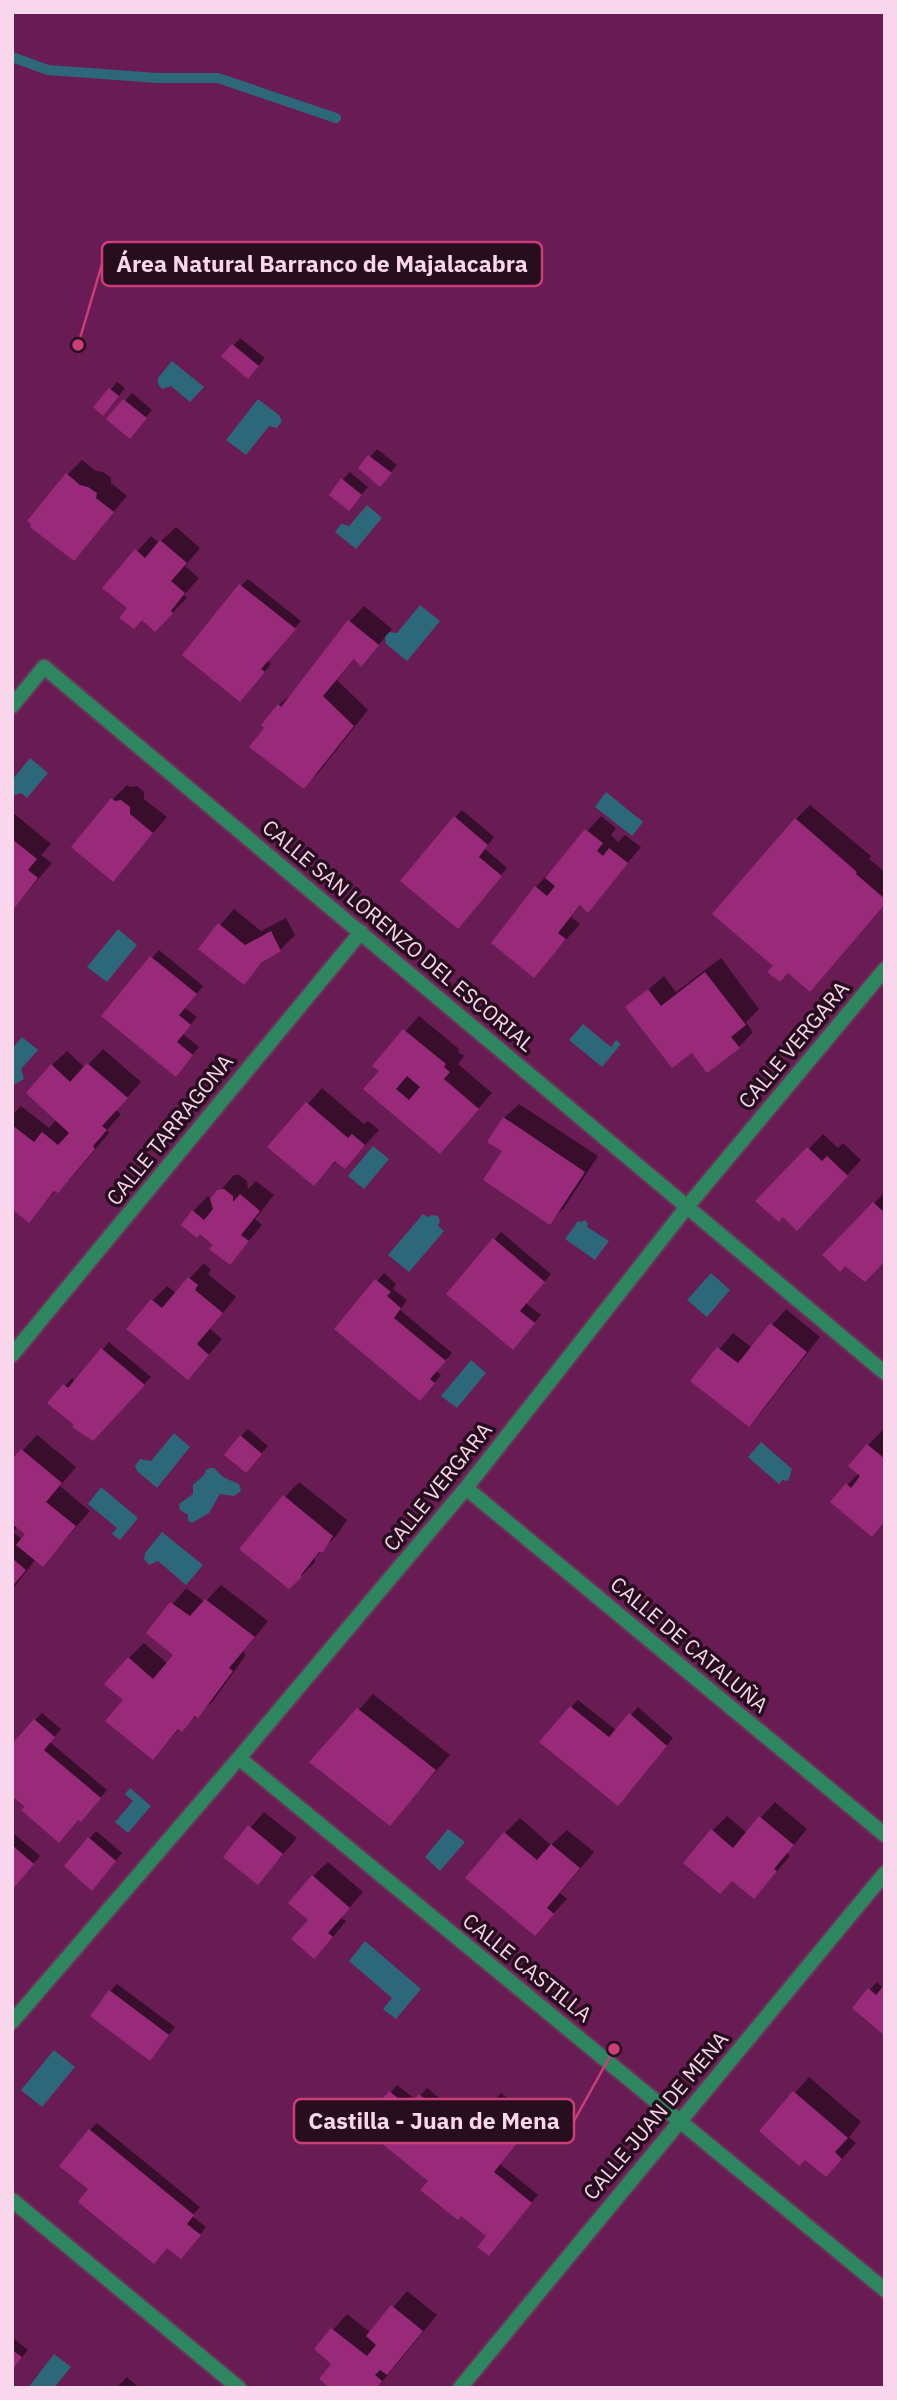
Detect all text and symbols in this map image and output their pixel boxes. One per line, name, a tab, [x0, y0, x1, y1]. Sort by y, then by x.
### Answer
callout: Área Natural Barranco de Majalacabra	[102, 242, 542, 286]
text: Área Natural Barranco de Majalacabra	[116, 248, 528, 278]
street label: CALLE SAN LORENZO DEL ESCORIAL	[257, 813, 541, 1057]
street label: CALLE VERGARA	[732, 975, 855, 1114]
street label: CALLE TARRAGONA	[100, 1048, 239, 1211]
street label: CALLE VERGARA	[377, 1416, 498, 1557]
street label: CALLE DE CATALUÑA	[605, 1570, 774, 1719]
street label: CALLE CASTILLA	[457, 1907, 598, 2028]
street label: CALLE JUAN DE MENA	[577, 2025, 734, 2205]
callout: Castilla - Juan de Mena	[294, 2099, 574, 2143]
text: Castilla - Juan de Mena	[308, 2105, 560, 2135]

